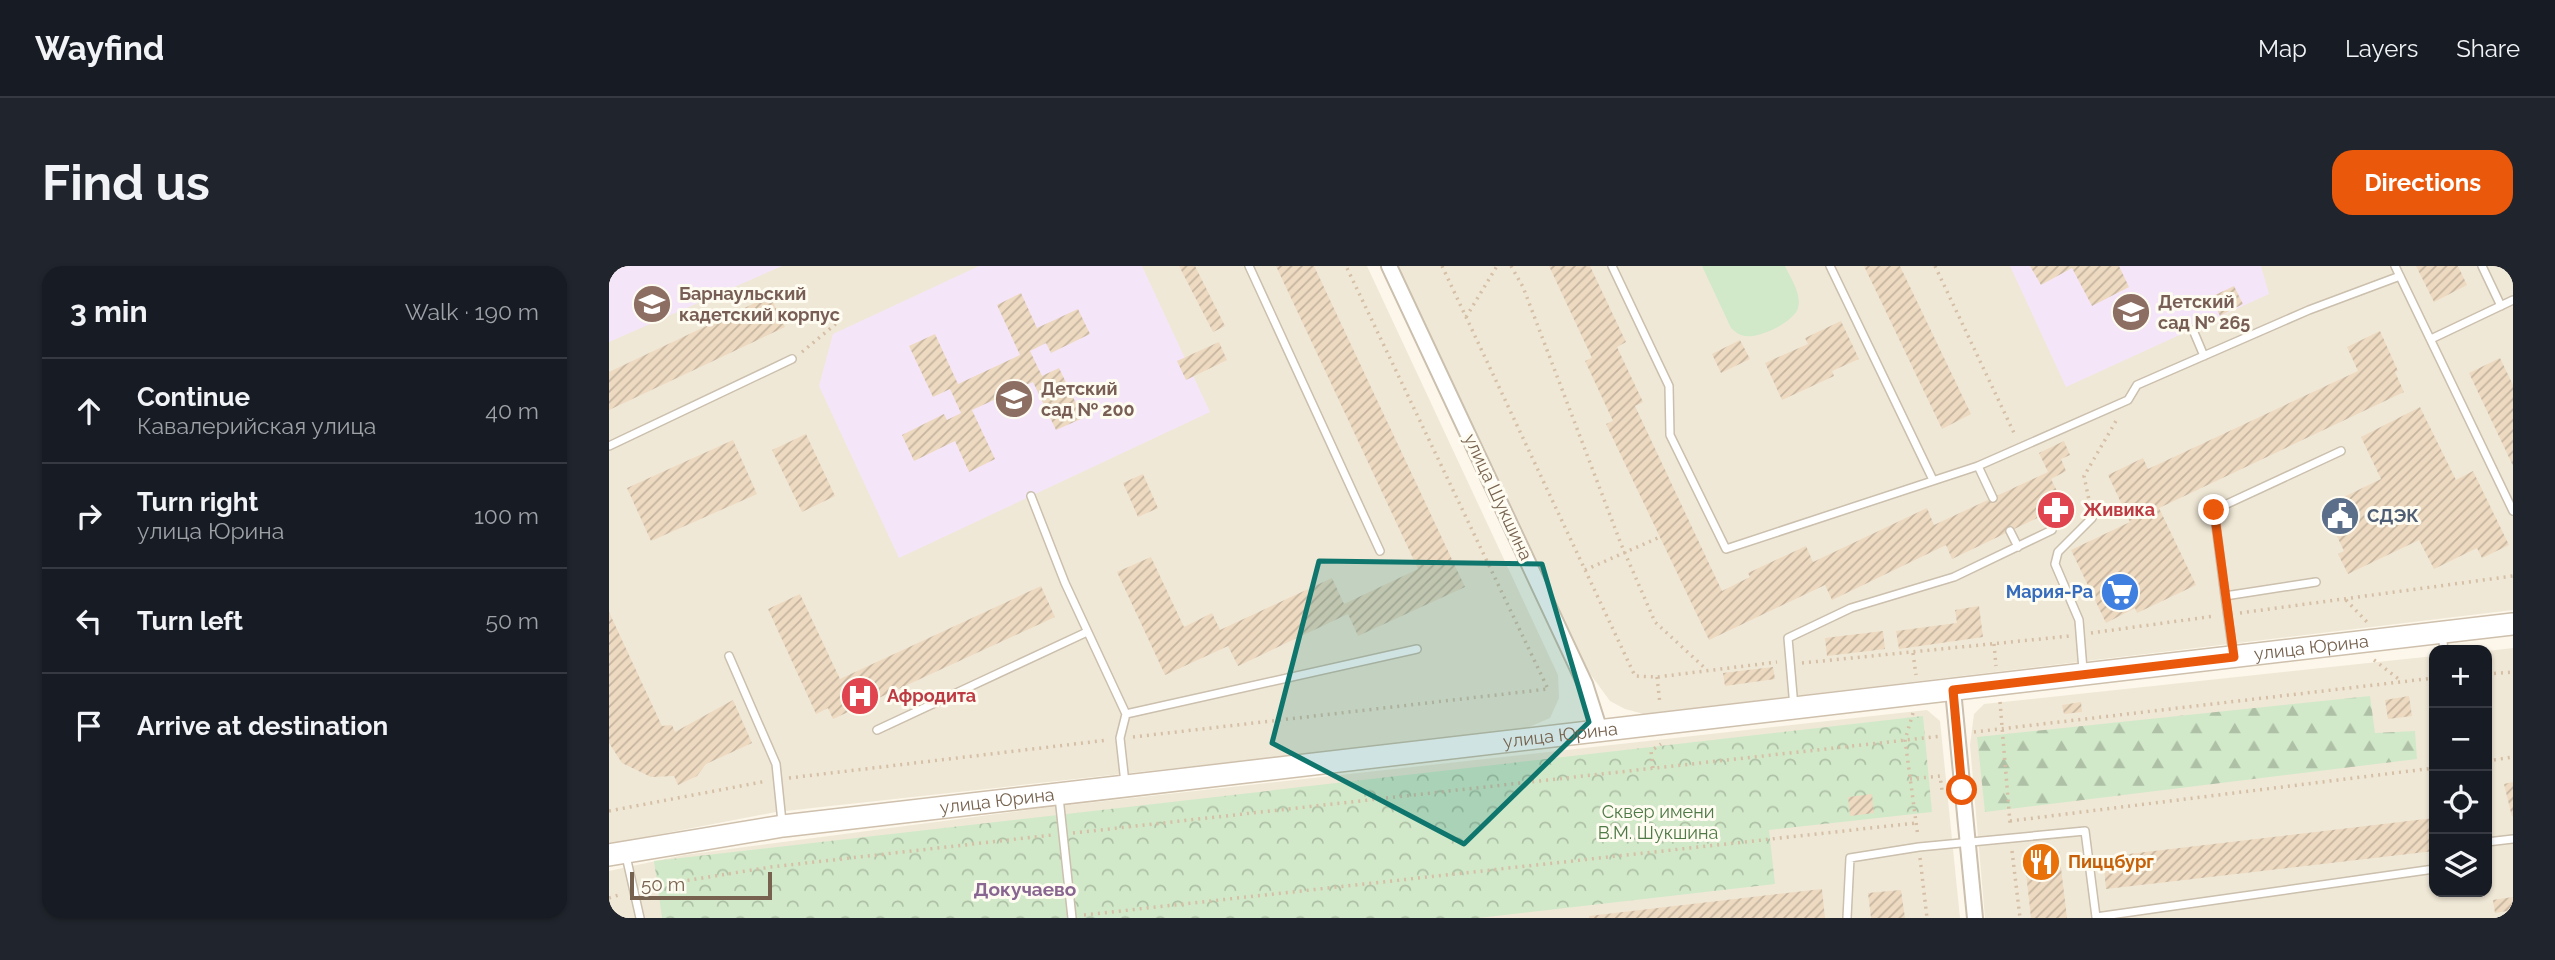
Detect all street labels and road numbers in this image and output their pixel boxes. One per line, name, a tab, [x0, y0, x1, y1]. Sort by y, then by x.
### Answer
street label: улица Шукшина	[1460, 430, 1537, 563]
street label: улица Юрина	[2253, 630, 2370, 664]
street label: улица Юрина	[1502, 718, 1619, 752]
street label: улица Юрина	[939, 783, 1056, 818]

